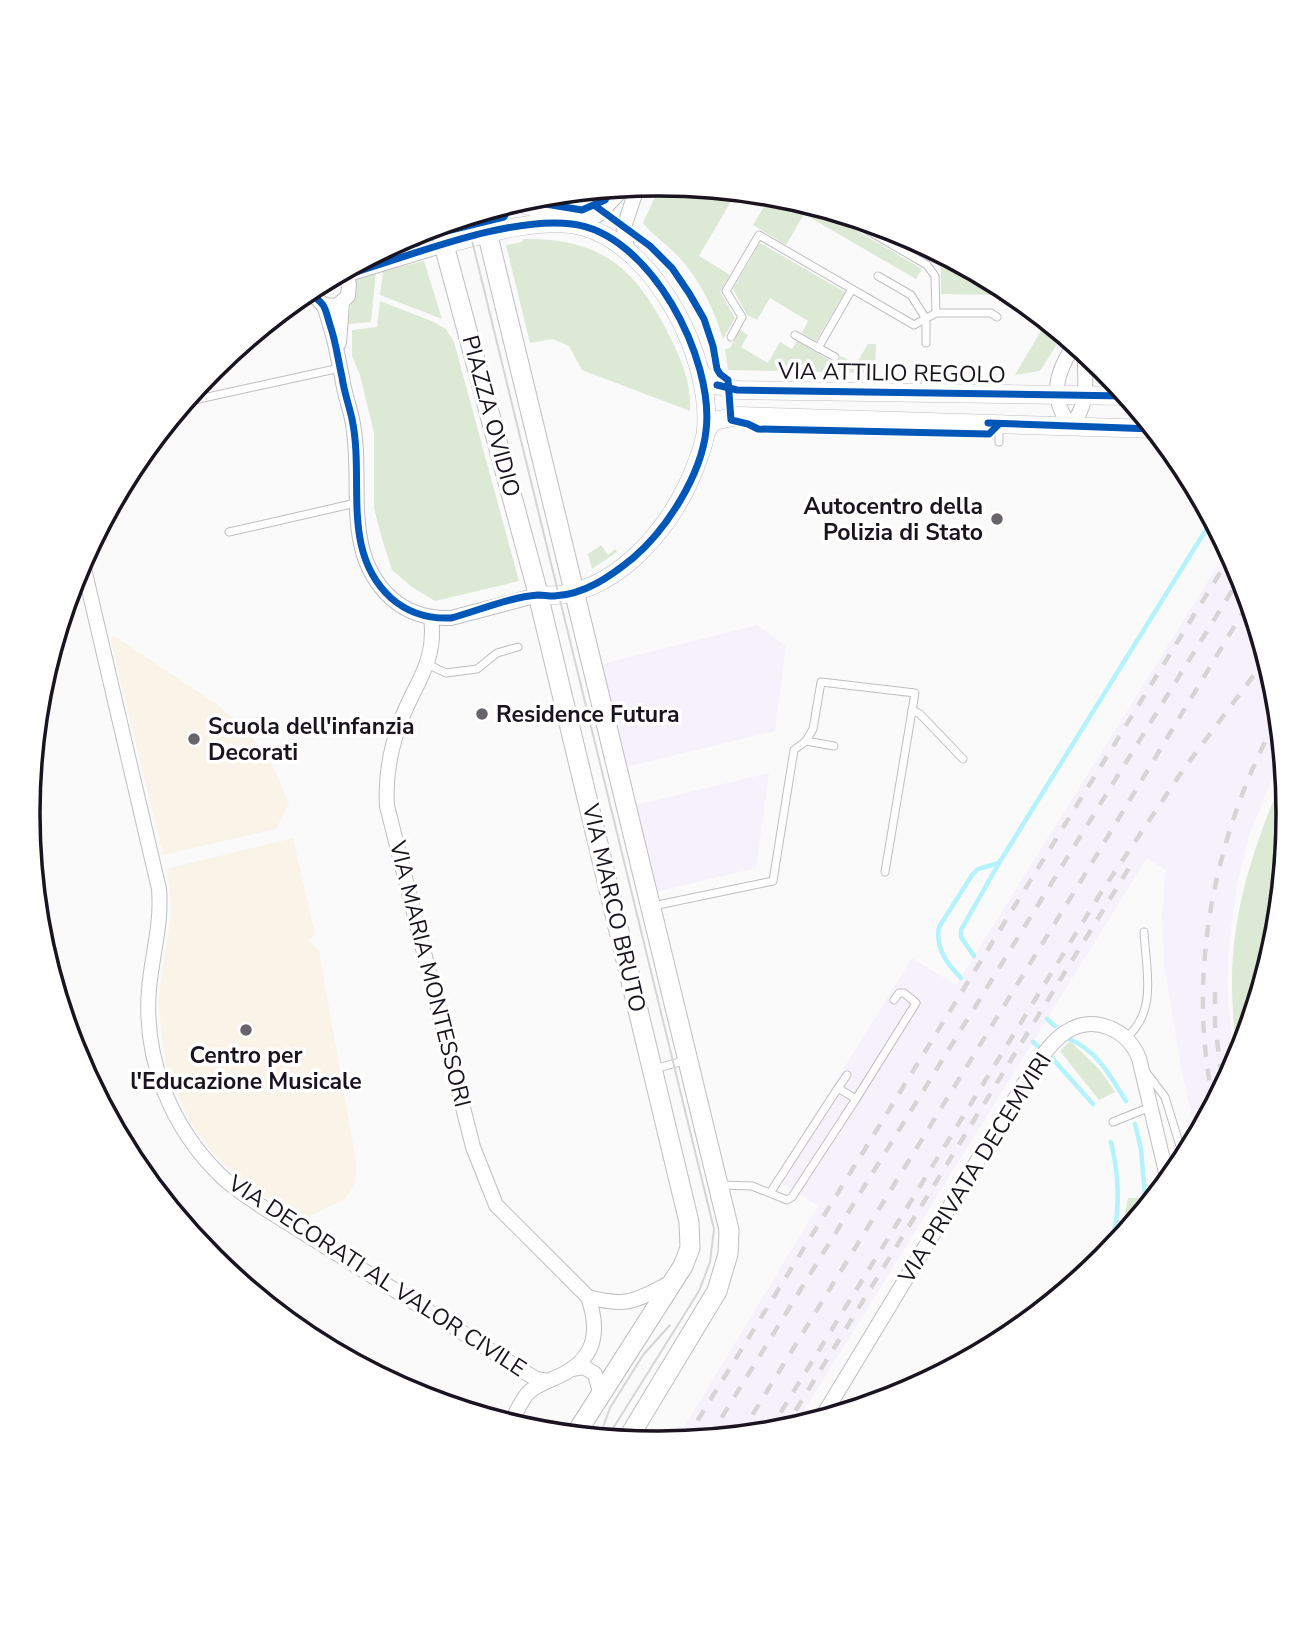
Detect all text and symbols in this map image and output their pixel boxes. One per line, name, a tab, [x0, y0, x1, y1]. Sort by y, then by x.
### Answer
street label: PIAZZA OVIDIO	[455, 332, 527, 500]
street label: VIA ATTILIO REGOLO	[777, 355, 1006, 390]
place label: Autocentro della Polizia di Stato	[803, 491, 983, 548]
marker: Autocentro della Polizia di Stato	[989, 511, 1005, 527]
place label: Residence Futura	[496, 699, 680, 730]
marker: Residence Futura	[474, 706, 490, 722]
place label: Scuola dell'infanzia Decorati	[208, 711, 415, 768]
marker: Scuola dell'infanzia Decorati	[186, 731, 202, 747]
street label: VIA MARCO BRUTO	[575, 800, 653, 1015]
street label: VIA MARIA MONTESSORI	[382, 837, 478, 1110]
marker: Centro per l'Educazione Musicale	[238, 1022, 254, 1038]
place label: Centro per l'Educazione Musicale	[130, 1040, 362, 1097]
street label: VIA PRIVATA DECEMVIRI	[891, 1047, 1059, 1290]
street label: VIA DECORATI AL VALOR CIVILE	[221, 1167, 532, 1384]

